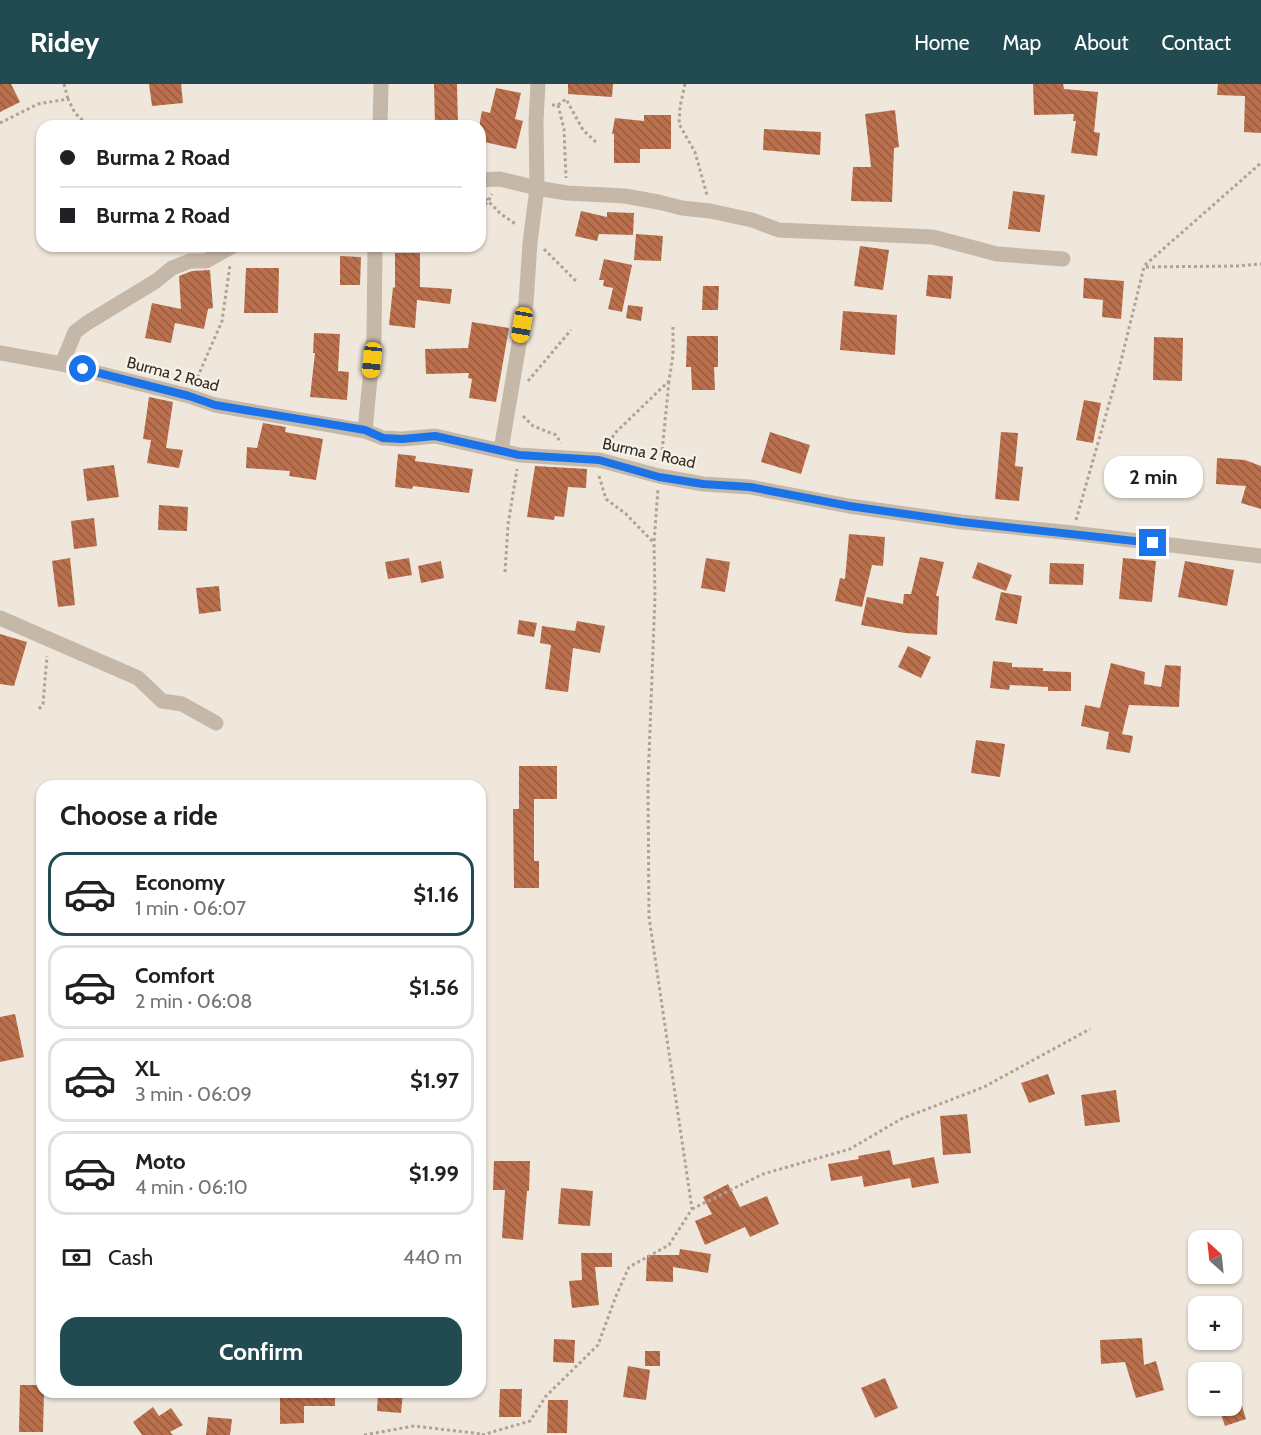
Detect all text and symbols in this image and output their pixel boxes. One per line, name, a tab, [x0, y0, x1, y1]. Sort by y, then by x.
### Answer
text: Ridey	[30, 25, 99, 59]
text: Home	[914, 30, 970, 55]
text: Map	[1003, 30, 1041, 55]
text: About	[1074, 30, 1128, 55]
text: Contact	[1161, 30, 1231, 55]
text: Burma 2 Road	[96, 144, 230, 171]
text: Burma 2 Road	[96, 202, 230, 229]
car	[510, 306, 534, 344]
car	[361, 341, 383, 379]
street label: Burma 2 Road	[125, 353, 221, 395]
route start	[69, 355, 96, 382]
street label: Burma 2 Road	[601, 434, 697, 472]
callout: 2 min	[1104, 456, 1202, 498]
text: 2 min	[1129, 465, 1178, 489]
route end	[1139, 529, 1166, 556]
text: Choose a ride	[60, 799, 218, 832]
icon: car	[63, 867, 117, 921]
text: Economy	[135, 869, 225, 896]
text: $1.16	[413, 881, 459, 908]
text: 1 min · 06:07	[135, 896, 246, 920]
icon: car	[63, 960, 117, 1014]
text: Comfort	[135, 962, 214, 989]
text: $1.56	[409, 974, 459, 1001]
text: 2 min · 06:08	[135, 989, 252, 1013]
icon: car	[63, 1053, 117, 1107]
text: XL	[135, 1055, 160, 1082]
text: $1.97	[410, 1067, 459, 1094]
text: 3 min · 06:09	[135, 1082, 252, 1106]
icon: car	[63, 1146, 117, 1200]
text: Moto	[135, 1148, 186, 1175]
text: $1.99	[409, 1160, 459, 1187]
text: 4 min · 06:10	[135, 1175, 248, 1199]
north arrow	[1188, 1230, 1242, 1284]
map controls	[1188, 1230, 1242, 1416]
icon: cash	[60, 1241, 93, 1274]
text: Cash	[108, 1244, 153, 1271]
text: 440 m	[403, 1245, 462, 1269]
button: +	[1188, 1296, 1242, 1350]
button: Confirm	[60, 1317, 462, 1386]
button: −	[1188, 1362, 1242, 1416]

